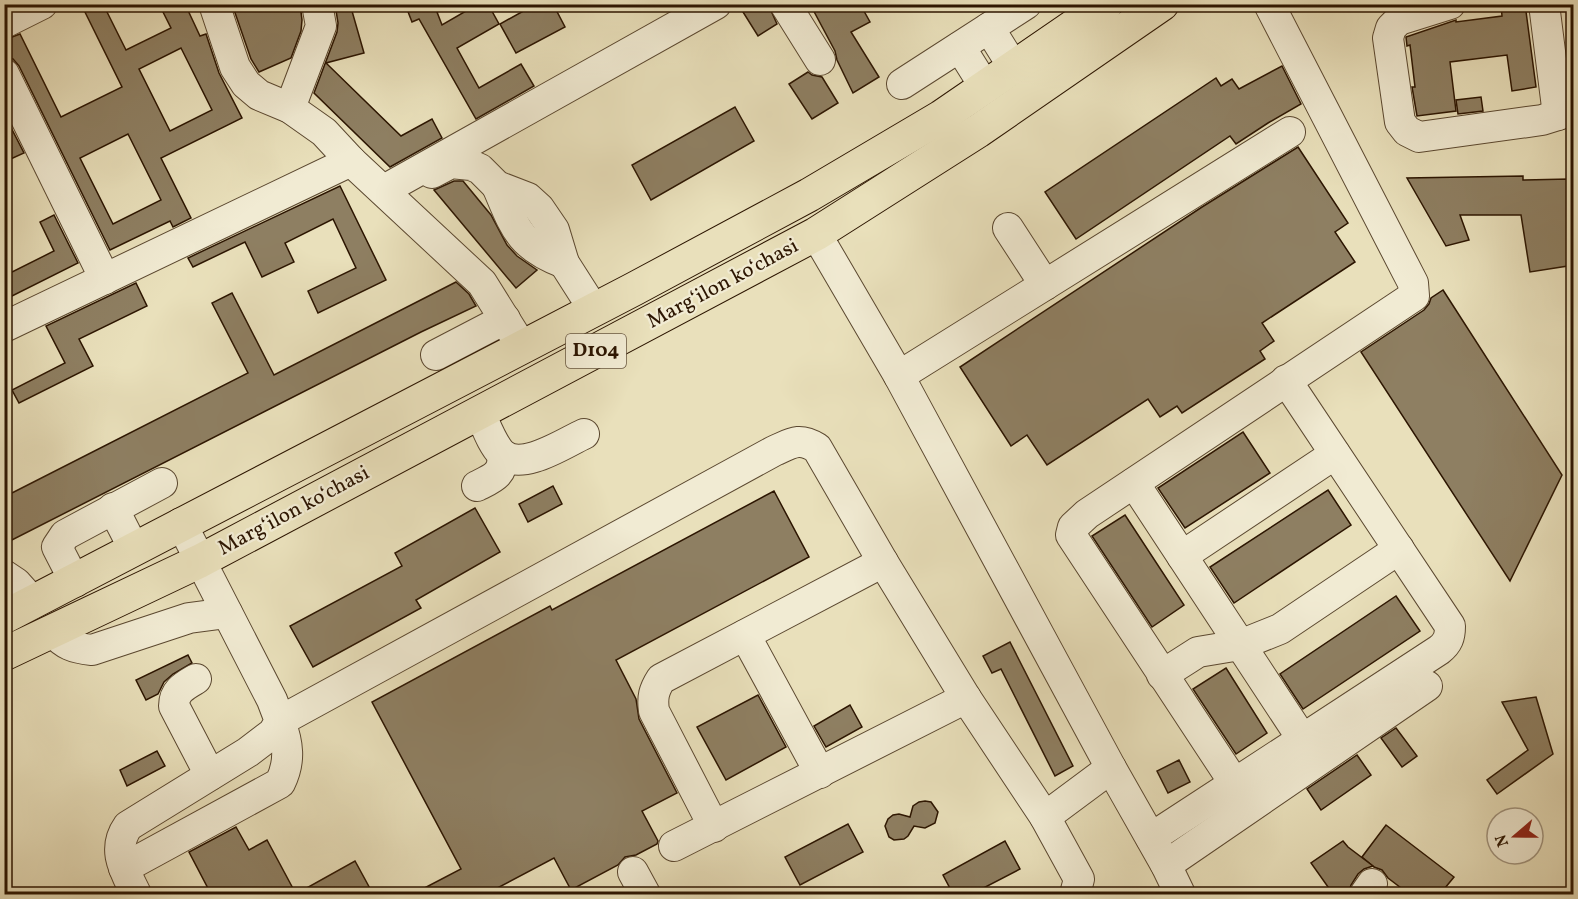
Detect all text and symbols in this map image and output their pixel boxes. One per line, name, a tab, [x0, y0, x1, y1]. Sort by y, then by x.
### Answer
street label: Margʻilon koʻchasi	[642, 232, 804, 336]
road number: D104	[566, 334, 626, 368]
street label: Margʻilon koʻchasi	[213, 459, 375, 563]
north arrow	[1485, 806, 1545, 866]
text: N	[1490, 831, 1515, 850]

